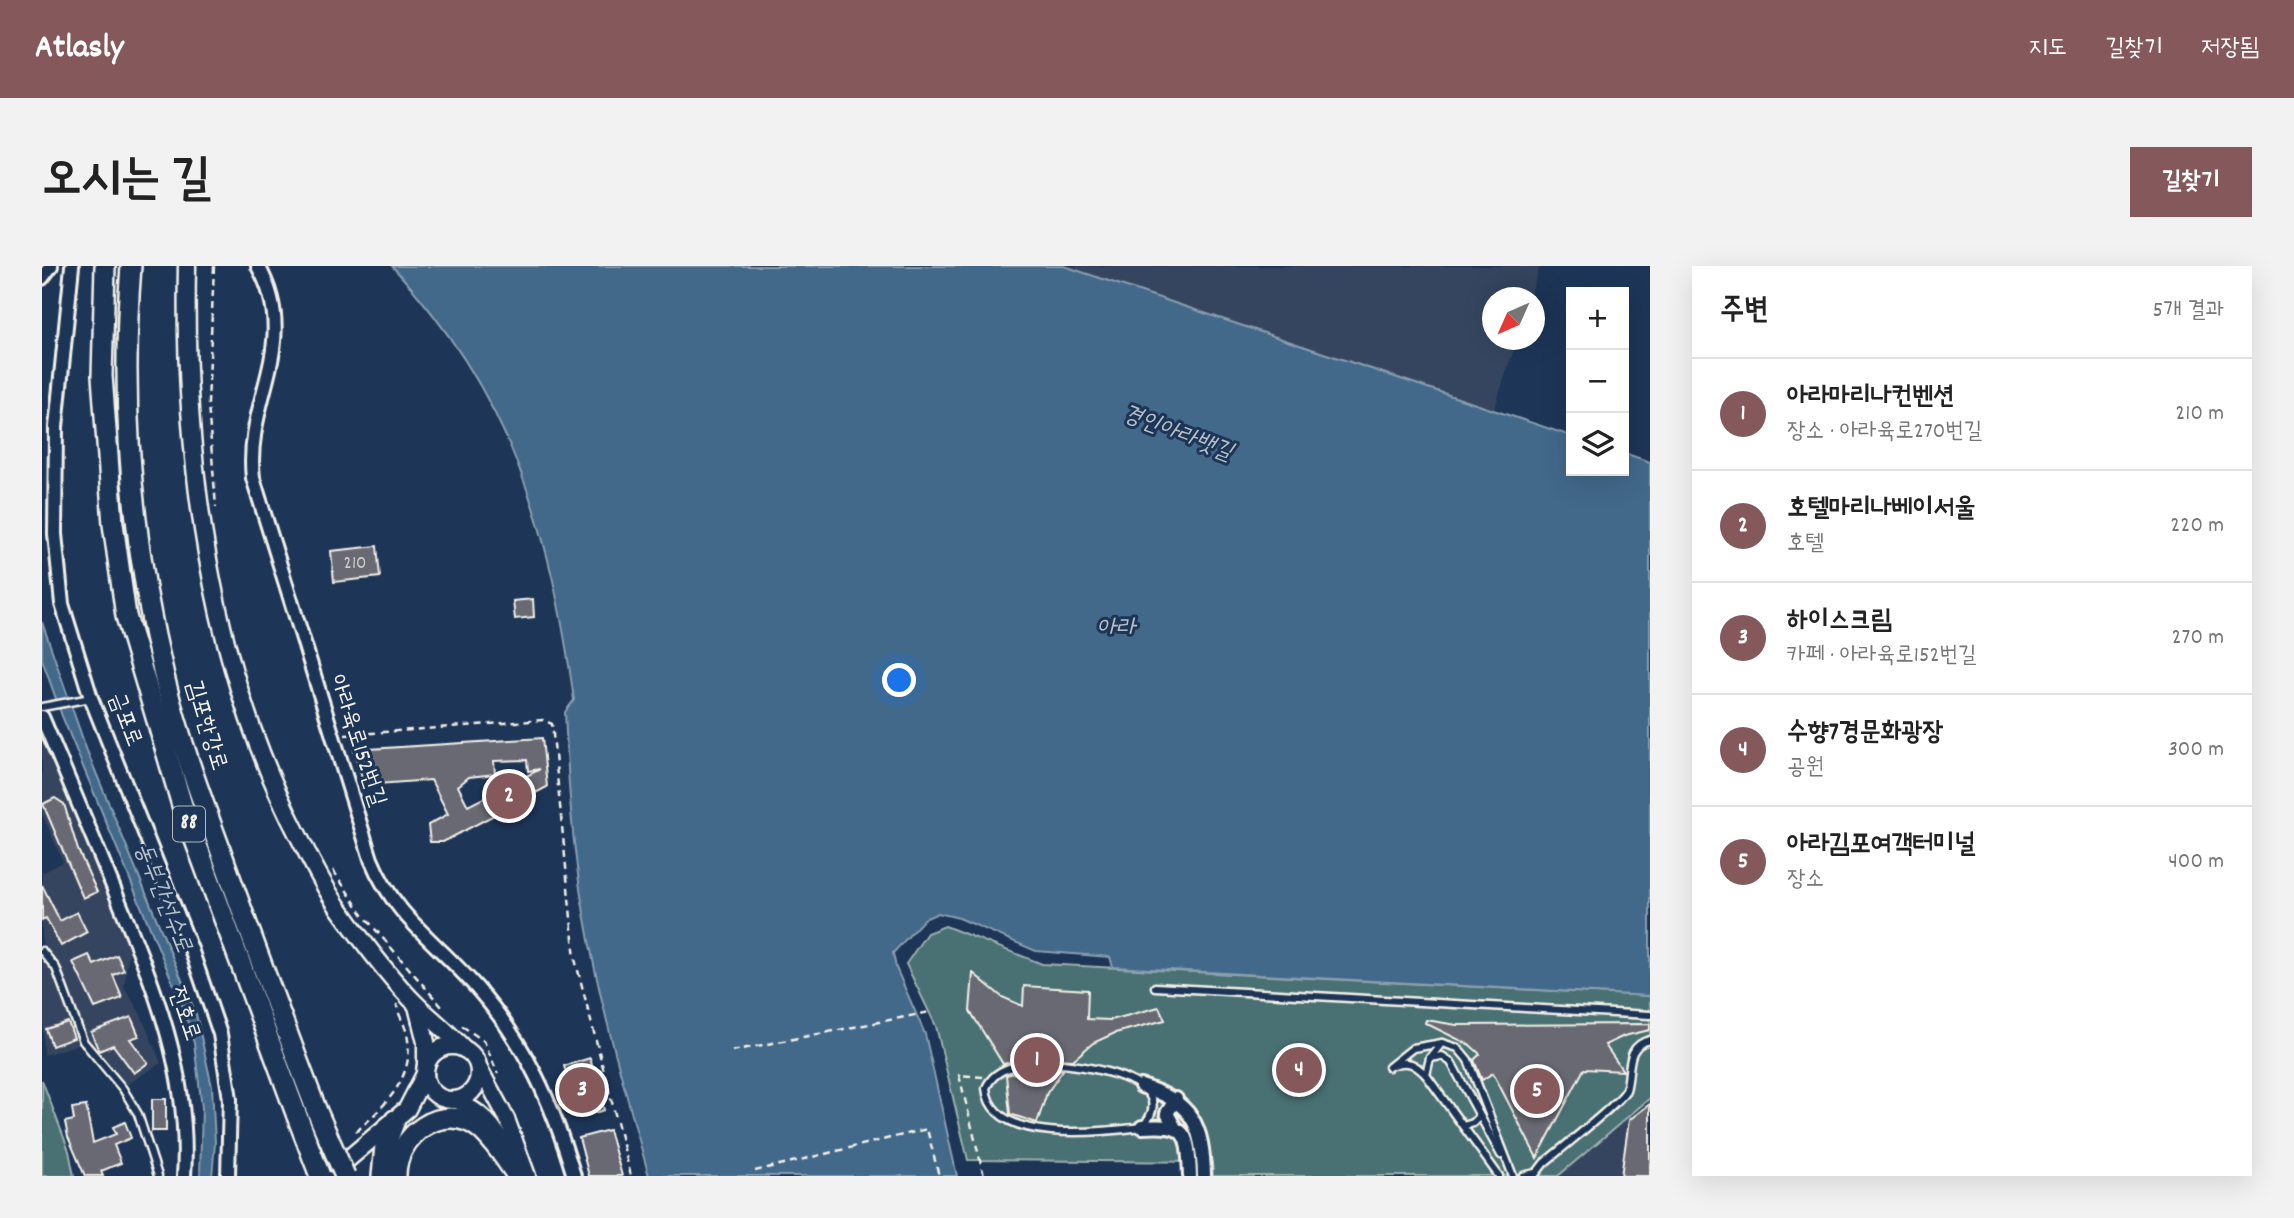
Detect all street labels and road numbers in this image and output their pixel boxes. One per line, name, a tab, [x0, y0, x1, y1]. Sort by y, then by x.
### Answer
street label: 아라육로152번길	[319, 671, 393, 811]
street label: 김포한강로	[176, 677, 234, 775]
street label: 금포로	[99, 688, 149, 752]
road number: 88	[173, 806, 205, 842]
street label: 전호로	[158, 982, 208, 1046]

